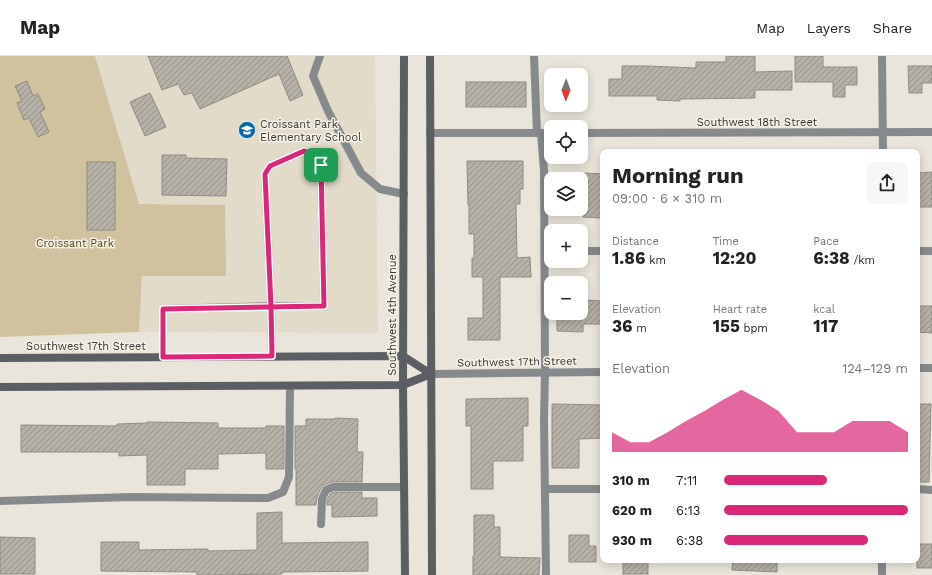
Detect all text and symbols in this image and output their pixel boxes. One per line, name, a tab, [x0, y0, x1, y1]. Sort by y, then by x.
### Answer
text: Map	[20, 16, 60, 39]
text: Map	[756, 20, 785, 36]
text: Layers	[807, 20, 851, 36]
text: Share	[873, 20, 912, 36]
north arrow	[544, 68, 588, 112]
map controls	[544, 68, 588, 320]
street label: Southwest 18th Street	[697, 116, 818, 129]
place label: Croissant Park Elementary School	[260, 118, 362, 144]
school or university icon: Croissant Park Elementary School	[237, 120, 257, 140]
button: locate	[544, 120, 588, 164]
pin	[304, 148, 338, 182]
icon: arrive	[310, 154, 332, 176]
button: share	[866, 162, 908, 204]
text: Morning run	[612, 163, 744, 188]
button: layers	[544, 172, 588, 216]
text: 09:00 · 6 × 310 m	[612, 191, 722, 206]
button: +	[544, 224, 588, 268]
text: Distance	[612, 235, 659, 248]
text: Time	[713, 235, 739, 248]
text: Pace	[813, 235, 839, 248]
park label: Croissant Park	[36, 237, 114, 250]
text: 1.86	[612, 248, 645, 268]
text: 12:20	[713, 248, 756, 268]
text: 6:38	[813, 248, 850, 268]
street label: Southwest 4th Avenue	[386, 254, 399, 376]
text: km	[645, 254, 666, 267]
text: /km	[850, 254, 875, 267]
button: −	[544, 276, 588, 320]
text: Elevation	[612, 303, 661, 316]
text: Heart rate	[713, 303, 767, 316]
text: kcal	[813, 303, 835, 316]
text: 36	[612, 316, 633, 336]
text: 155	[713, 316, 740, 336]
text: 117	[813, 316, 838, 336]
text: m	[633, 322, 647, 335]
text: bpm	[740, 322, 768, 335]
street label: Southwest 17th Street	[26, 340, 146, 353]
street label: Southwest 17th Street	[457, 354, 577, 370]
text: Elevation	[612, 361, 670, 376]
text: 124–129 m	[842, 361, 908, 376]
text: 310 m	[612, 473, 650, 488]
text: 7:11	[676, 473, 697, 488]
text: 620 m	[612, 503, 652, 518]
text: 6:13	[676, 503, 700, 518]
text: 930 m	[612, 533, 652, 548]
text: 6:38	[676, 533, 703, 548]

